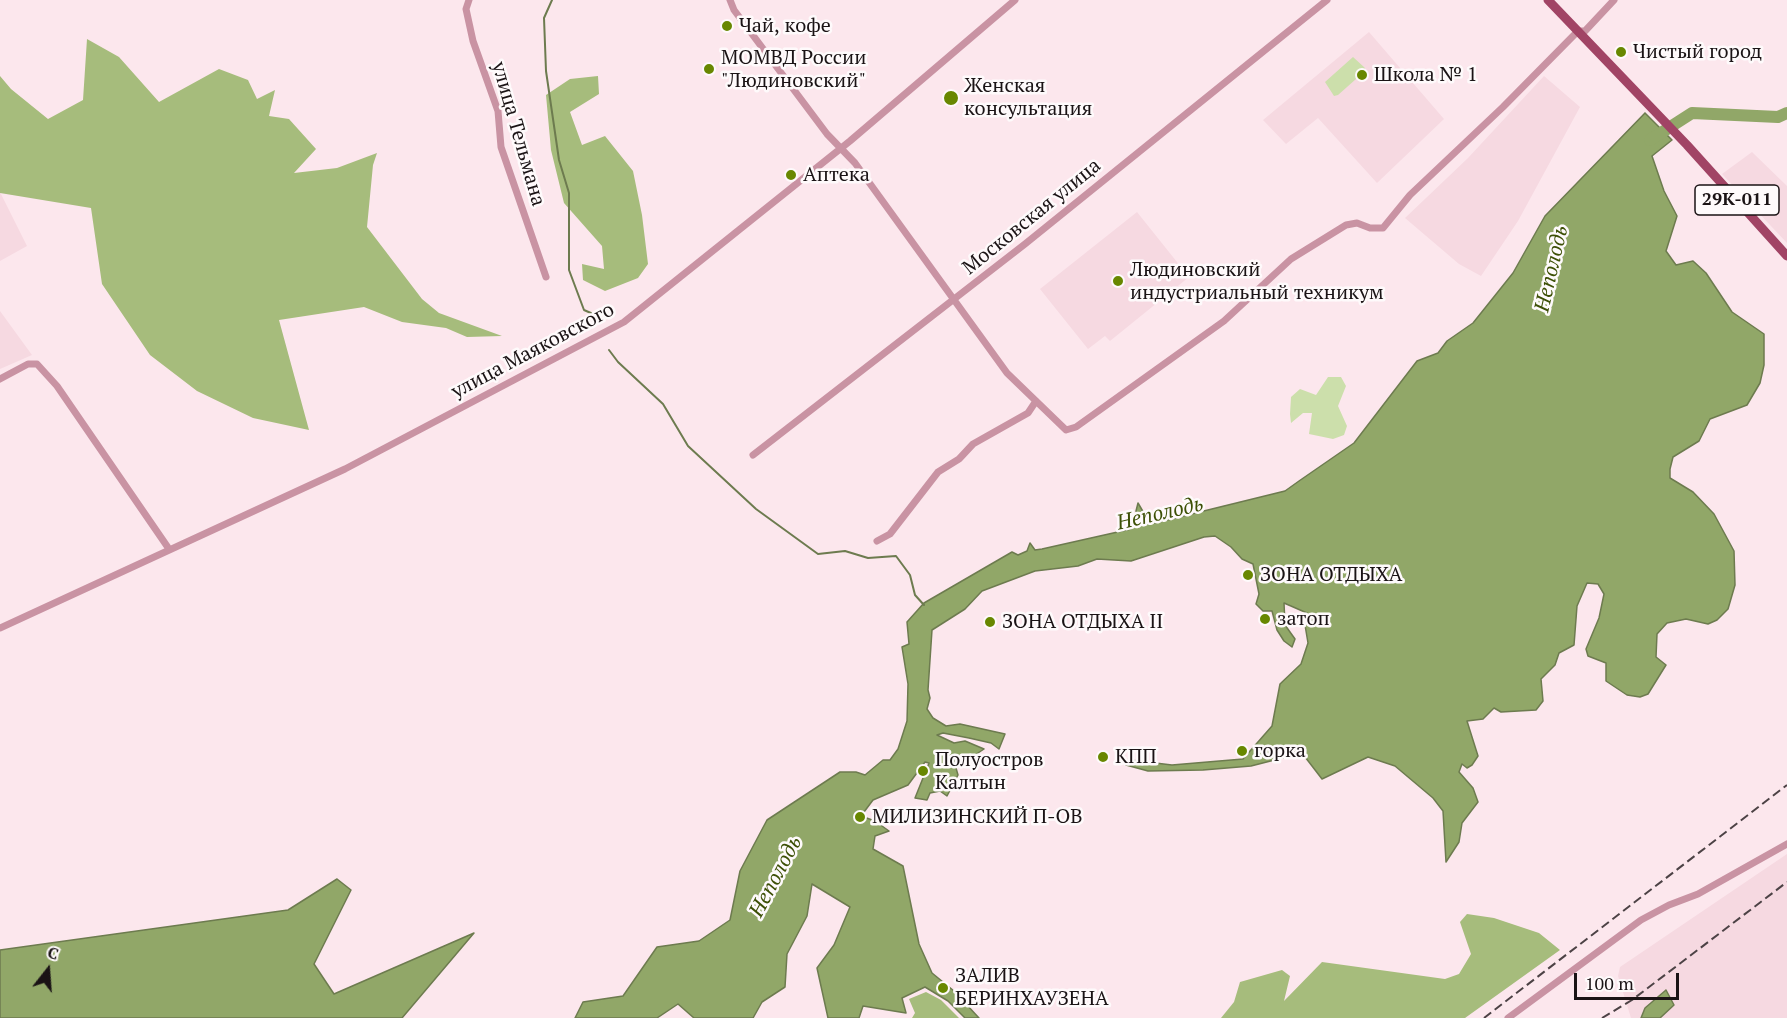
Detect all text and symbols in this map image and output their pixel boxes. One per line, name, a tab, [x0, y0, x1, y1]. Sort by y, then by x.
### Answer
place label: Чай, кофе	[739, 14, 831, 38]
marker: Чай, кофе	[720, 19, 734, 33]
place label: Чистый город	[1633, 40, 1762, 64]
marker: Чистый город	[1614, 45, 1628, 59]
place label: МОМВД России "Людиновский"	[721, 46, 866, 93]
street label: улица Тельмана	[486, 59, 550, 209]
marker: МОМВД России "Людиновский"	[702, 62, 716, 76]
place label: Школа № 1	[1374, 63, 1478, 87]
marker: Школа № 1	[1355, 68, 1369, 82]
place label: Женская консультация	[964, 74, 1092, 121]
marker: Женская консультация	[942, 89, 960, 107]
street label: Московская улица	[958, 154, 1106, 280]
place label: Аптека	[803, 163, 870, 187]
marker: Аптека	[784, 168, 798, 182]
road number: 29К-011	[1695, 185, 1779, 215]
water label: Неполодь	[1530, 223, 1574, 315]
place label: Людиновский индустриальный техникум	[1130, 258, 1384, 305]
marker: Людиновский индустриальный техникум	[1111, 274, 1125, 288]
street label: улица Маяковского	[448, 298, 618, 404]
water label: Неполодь	[1114, 492, 1206, 536]
place label: ЗОНА ОТДЫХА	[1260, 563, 1402, 587]
marker: ЗОНА ОТДЫХА	[1241, 568, 1255, 582]
place label: затоп	[1277, 607, 1330, 631]
place label: ЗОНА ОТДЫХА II	[1002, 610, 1163, 634]
marker: затоп	[1258, 612, 1272, 626]
marker: ЗОНА ОТДЫХА II	[983, 615, 997, 629]
place label: горка	[1254, 739, 1306, 763]
marker: горка	[1235, 744, 1249, 758]
place label: КПП	[1115, 745, 1157, 769]
place label: Полуостров Калтын	[935, 748, 1044, 795]
marker: КПП	[1096, 750, 1110, 764]
marker: Полуостров Калтын	[916, 764, 930, 778]
place label: МИЛИЗИНСКИЙ П-ОВ	[872, 805, 1083, 829]
marker: МИЛИЗИНСКИЙ П-ОВ	[853, 810, 867, 824]
water label: Неполодь	[744, 832, 808, 922]
north arrow	[18, 940, 78, 1000]
text: С	[45, 941, 61, 965]
scale bar	[1577, 961, 1682, 999]
place label: ЗАЛИВ БЕРИНХАУЗЕНА	[955, 964, 1109, 1011]
text: 100 m	[1585, 971, 1634, 995]
marker: ЗАЛИВ БЕРИНХАУЗЕНА	[936, 981, 950, 995]

